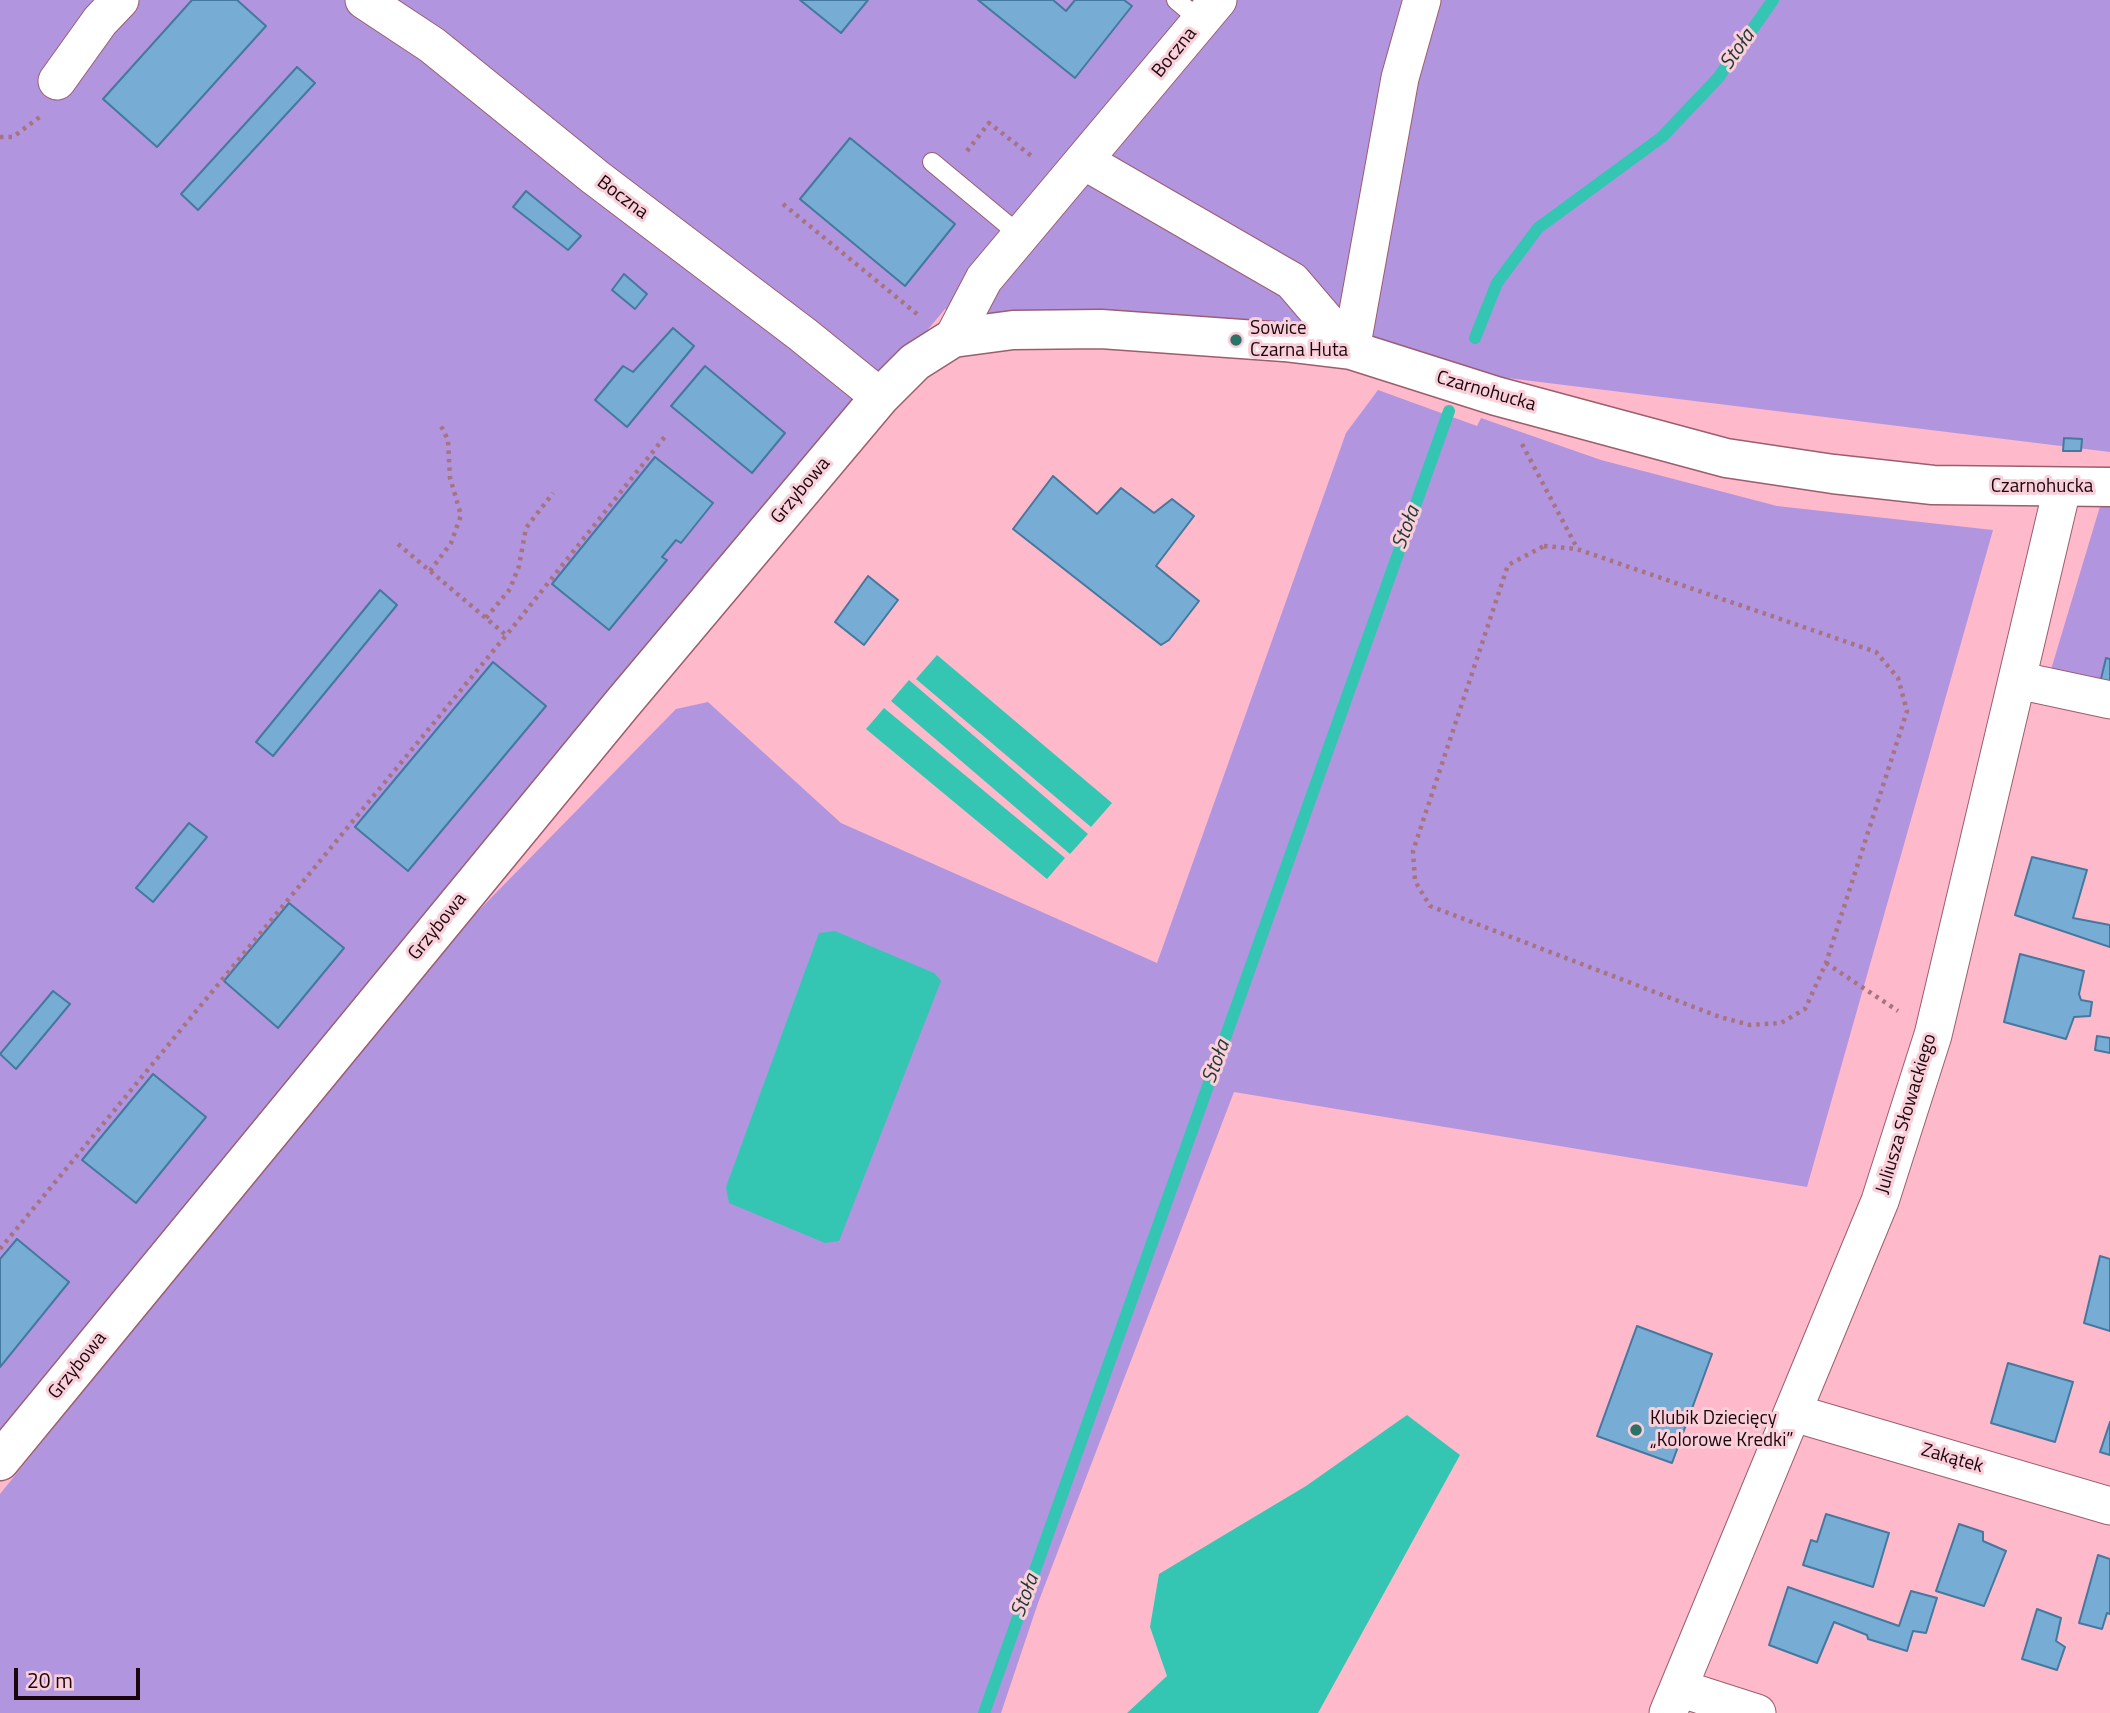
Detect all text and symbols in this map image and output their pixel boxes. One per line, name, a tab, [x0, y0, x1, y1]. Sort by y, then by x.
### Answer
street label: Boczna	[1148, 23, 1202, 83]
water label: Stoła	[1715, 25, 1761, 75]
street label: Boczna	[592, 171, 652, 225]
place label: Sowice Czarna Huta	[1250, 318, 1348, 362]
marker: Sowice Czarna Huta	[1228, 332, 1244, 348]
street label: Czarnohucka	[1434, 367, 1538, 417]
street label: Grzybowa	[767, 453, 835, 529]
street label: Czarnohucka	[1991, 476, 2093, 498]
water label: Stoła	[1388, 503, 1426, 553]
street label: Grzybowa	[404, 889, 472, 965]
street label: Juliusza Słowackiego	[1872, 1031, 1942, 1197]
water label: Stoła	[1198, 1037, 1236, 1087]
street label: Grzybowa	[44, 1328, 112, 1404]
place label: Klubik Dziecięcy „Kolorowe Kredki”	[1650, 1408, 1793, 1452]
marker: Klubik Dziecięcy „Kolorowe Kredki”	[1628, 1422, 1644, 1438]
street label: Zakątek	[1918, 1439, 1986, 1479]
water label: Stoła	[1007, 1571, 1045, 1621]
scale bar	[18, 1654, 144, 1698]
text: 20 m	[27, 1664, 73, 1696]

